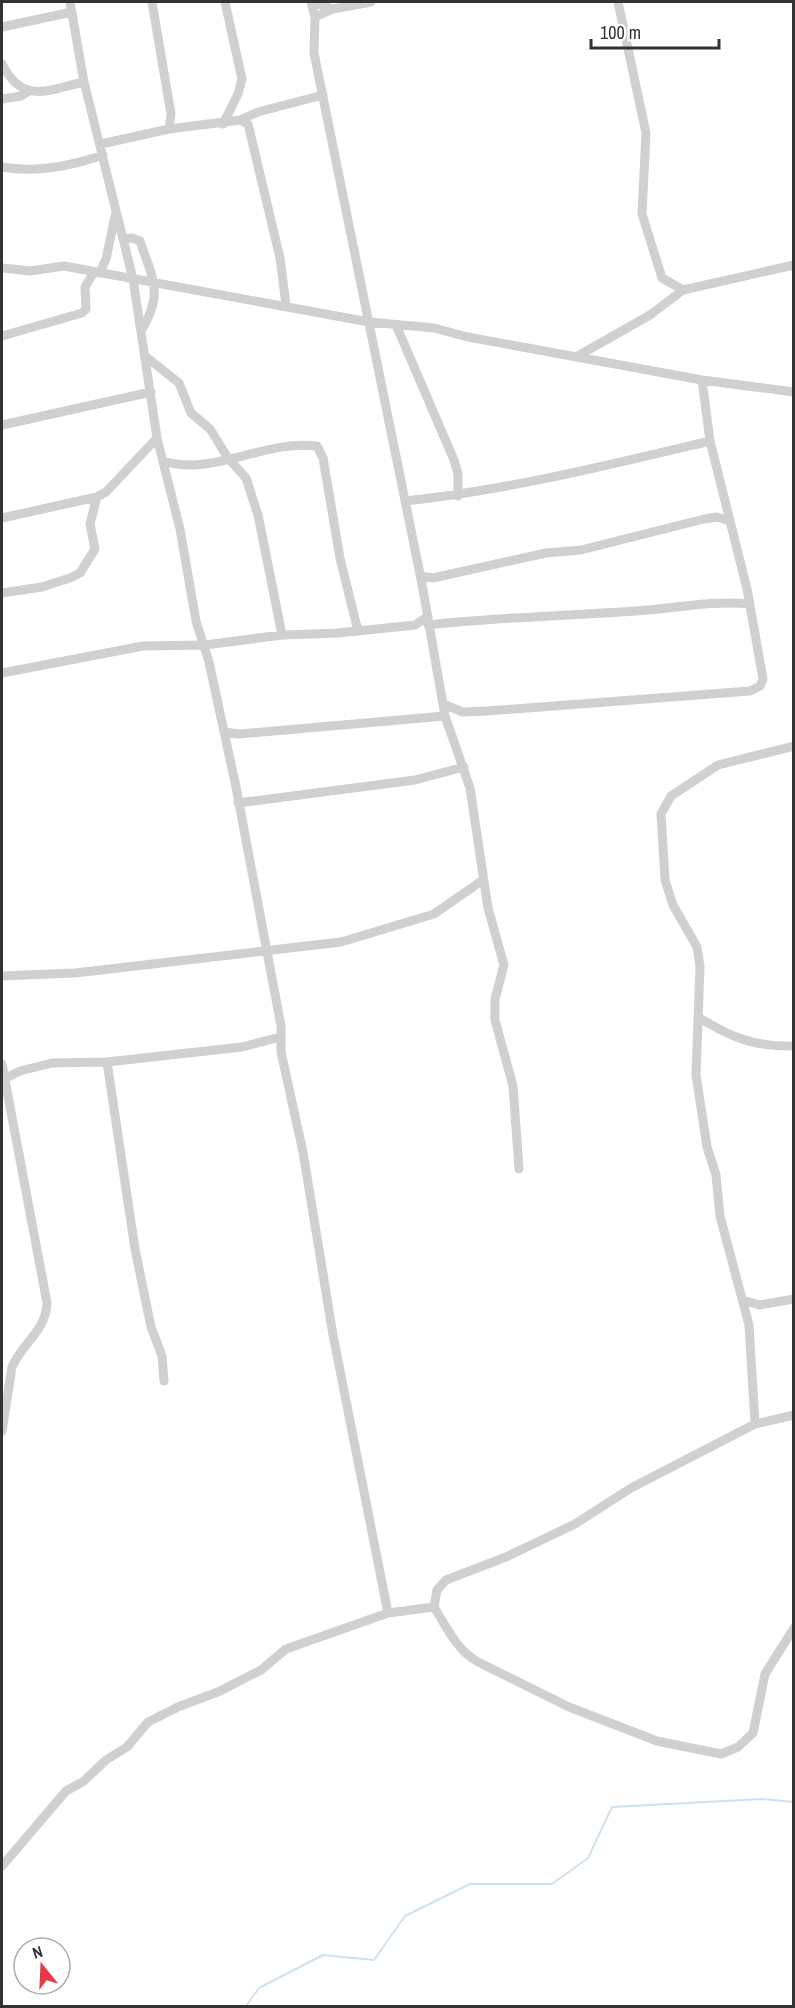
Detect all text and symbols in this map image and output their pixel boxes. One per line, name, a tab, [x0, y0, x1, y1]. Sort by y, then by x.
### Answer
scale bar	[591, 12, 718, 50]
text: 100 m	[600, 20, 641, 45]
north arrow	[12, 1936, 72, 1996]
text: N	[29, 1940, 45, 1964]

